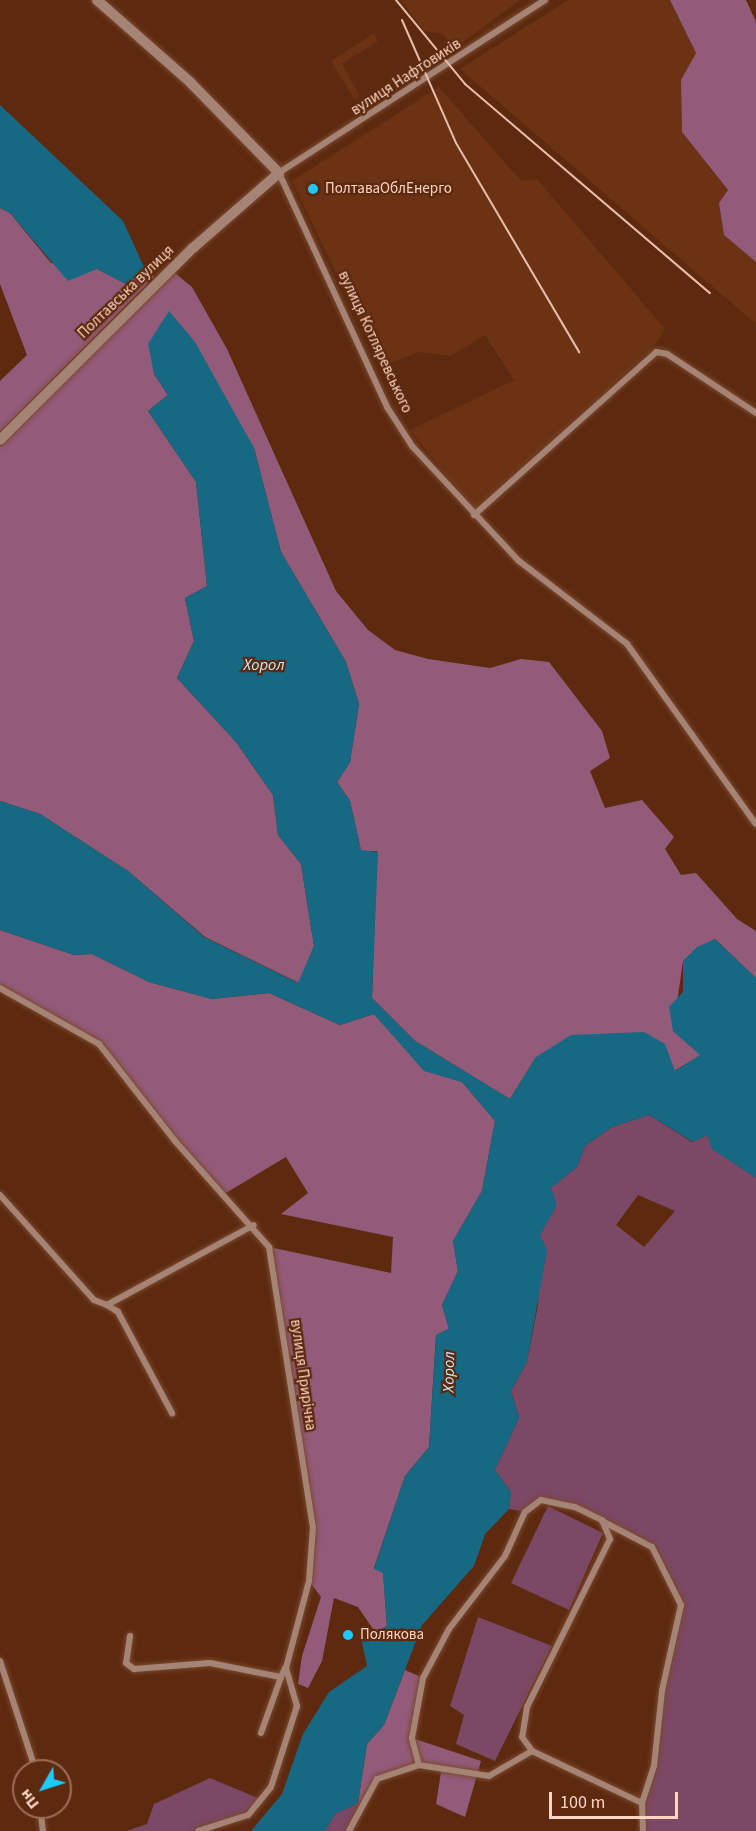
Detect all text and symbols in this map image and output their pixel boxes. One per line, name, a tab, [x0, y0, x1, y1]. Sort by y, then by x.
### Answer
street label: вулиця Нафтовиків	[348, 35, 464, 119]
place label: ПолтаваОблЕнерго	[325, 180, 452, 198]
marker: ПолтаваОблЕнерго	[306, 182, 320, 196]
street label: Полтавська вулиця	[74, 242, 178, 342]
street label: вулиця Котляревського	[334, 268, 416, 416]
water label: Хорол	[243, 655, 285, 675]
street label: вулиця Прирічна	[286, 1318, 320, 1432]
water label: Хорол	[439, 1351, 459, 1393]
place label: Полякова	[360, 1626, 424, 1644]
marker: Полякова	[341, 1628, 355, 1642]
north arrow	[12, 1759, 72, 1819]
scale bar	[552, 1780, 681, 1818]
text: Пн	[15, 1784, 44, 1814]
text: 100 m	[560, 1790, 605, 1815]

